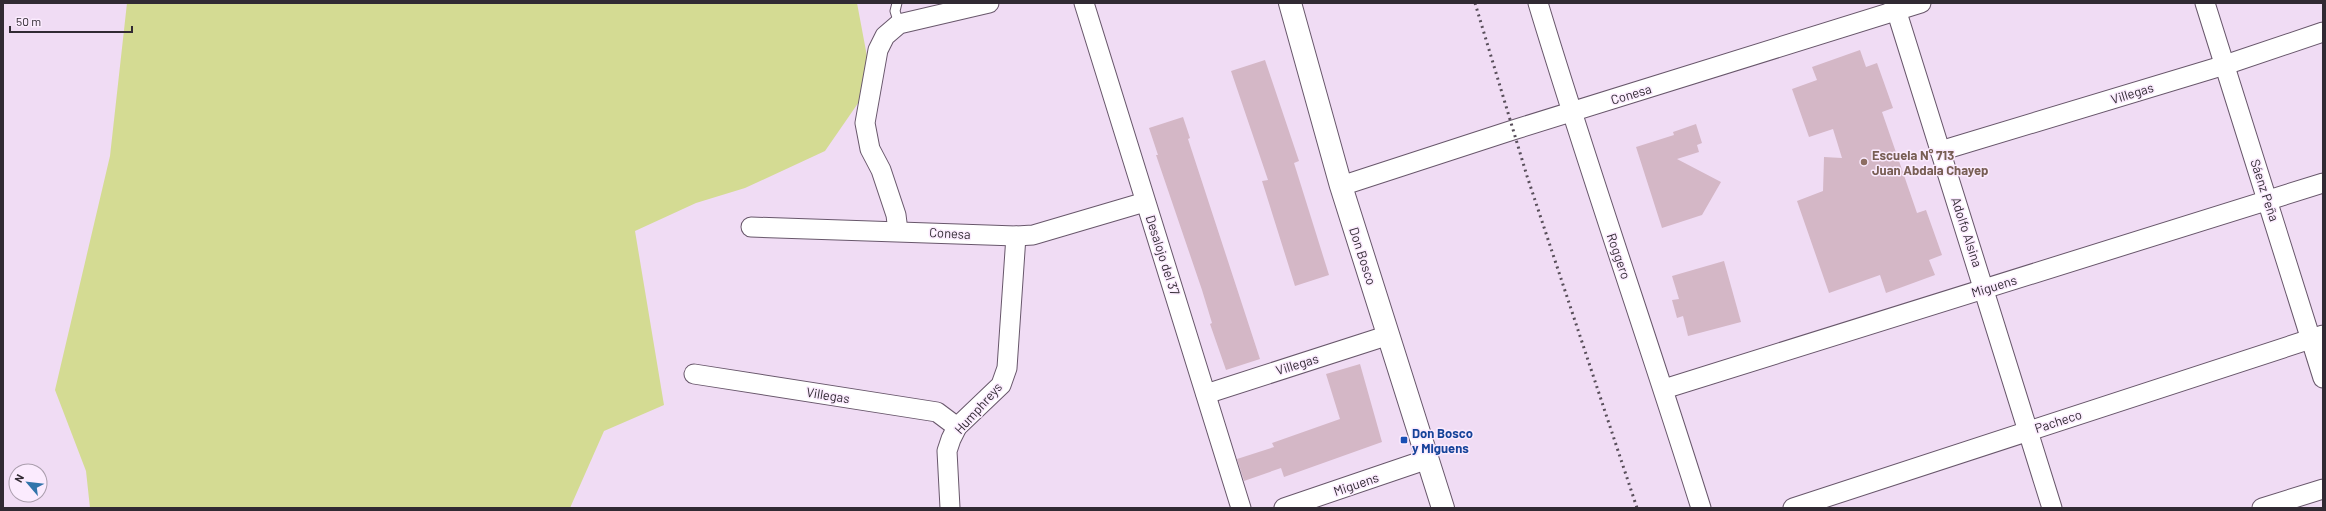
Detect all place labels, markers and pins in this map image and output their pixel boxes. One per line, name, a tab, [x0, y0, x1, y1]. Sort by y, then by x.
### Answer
place label: Escuela N° 713 Juan Abdala Chayep	[1872, 147, 1988, 178]
marker: Escuela N° 713 Juan Abdala Chayep	[1859, 157, 1869, 167]
place label: Don Bosco y Miguens	[1412, 425, 1473, 456]
marker: Don Bosco y Miguens	[1399, 435, 1409, 445]

